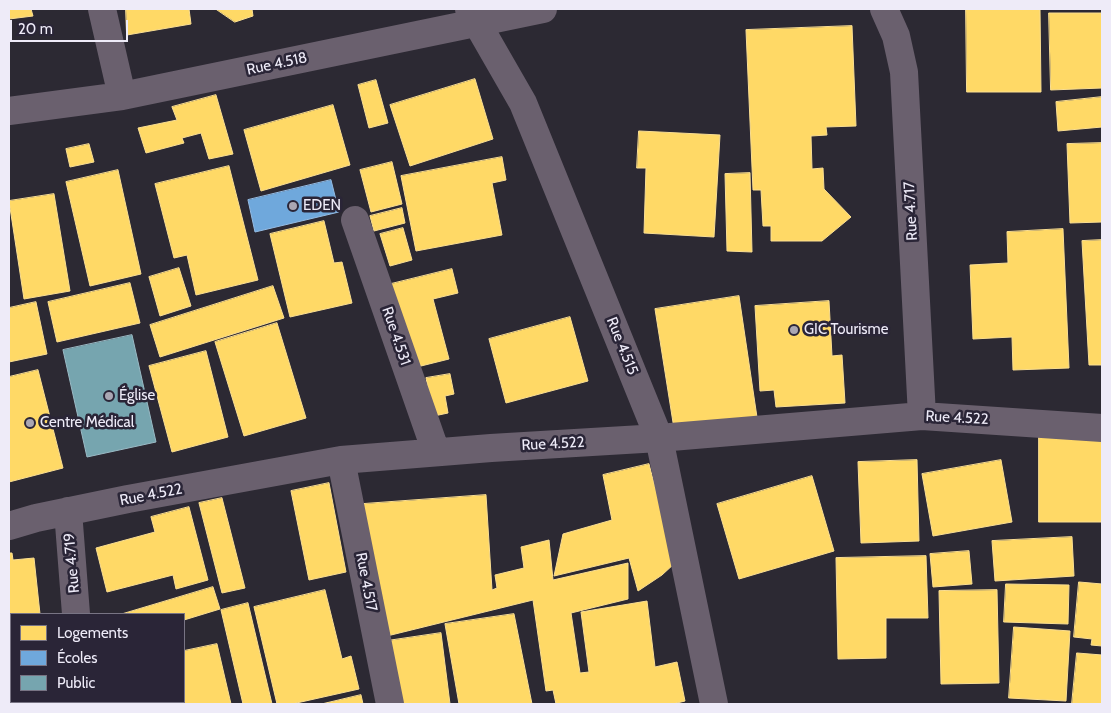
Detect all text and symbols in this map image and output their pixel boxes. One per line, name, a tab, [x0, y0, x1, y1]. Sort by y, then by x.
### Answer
scale bar	[12, 10, 130, 42]
text: 20 m	[18, 20, 53, 38]
street label: Rue 4.518	[245, 49, 309, 79]
street label: Rue 4.717	[900, 181, 922, 241]
place label: EDEN	[303, 197, 341, 215]
marker: EDEN	[287, 200, 299, 212]
street label: Rue 4.531	[378, 304, 414, 368]
street label: Rue 4.515	[602, 315, 642, 377]
place label: GIC Tourisme	[804, 321, 888, 339]
marker: GIC Tourisme	[788, 324, 800, 336]
place label: Église	[119, 387, 155, 405]
marker: Église	[103, 390, 115, 402]
street label: Rue 4.522	[925, 407, 989, 429]
place label: Centre Médical	[40, 414, 134, 432]
marker: Centre Médical	[24, 417, 36, 429]
street label: Rue 4.522	[521, 433, 585, 455]
street label: Rue 4.522	[118, 480, 184, 510]
street label: Rue 4.719	[60, 532, 84, 594]
street label: Rue 4.517	[351, 551, 381, 613]
legend	[10, 613, 185, 703]
text: Logements	[57, 624, 128, 642]
text: Écoles	[57, 649, 97, 667]
text: Public	[57, 674, 95, 692]

